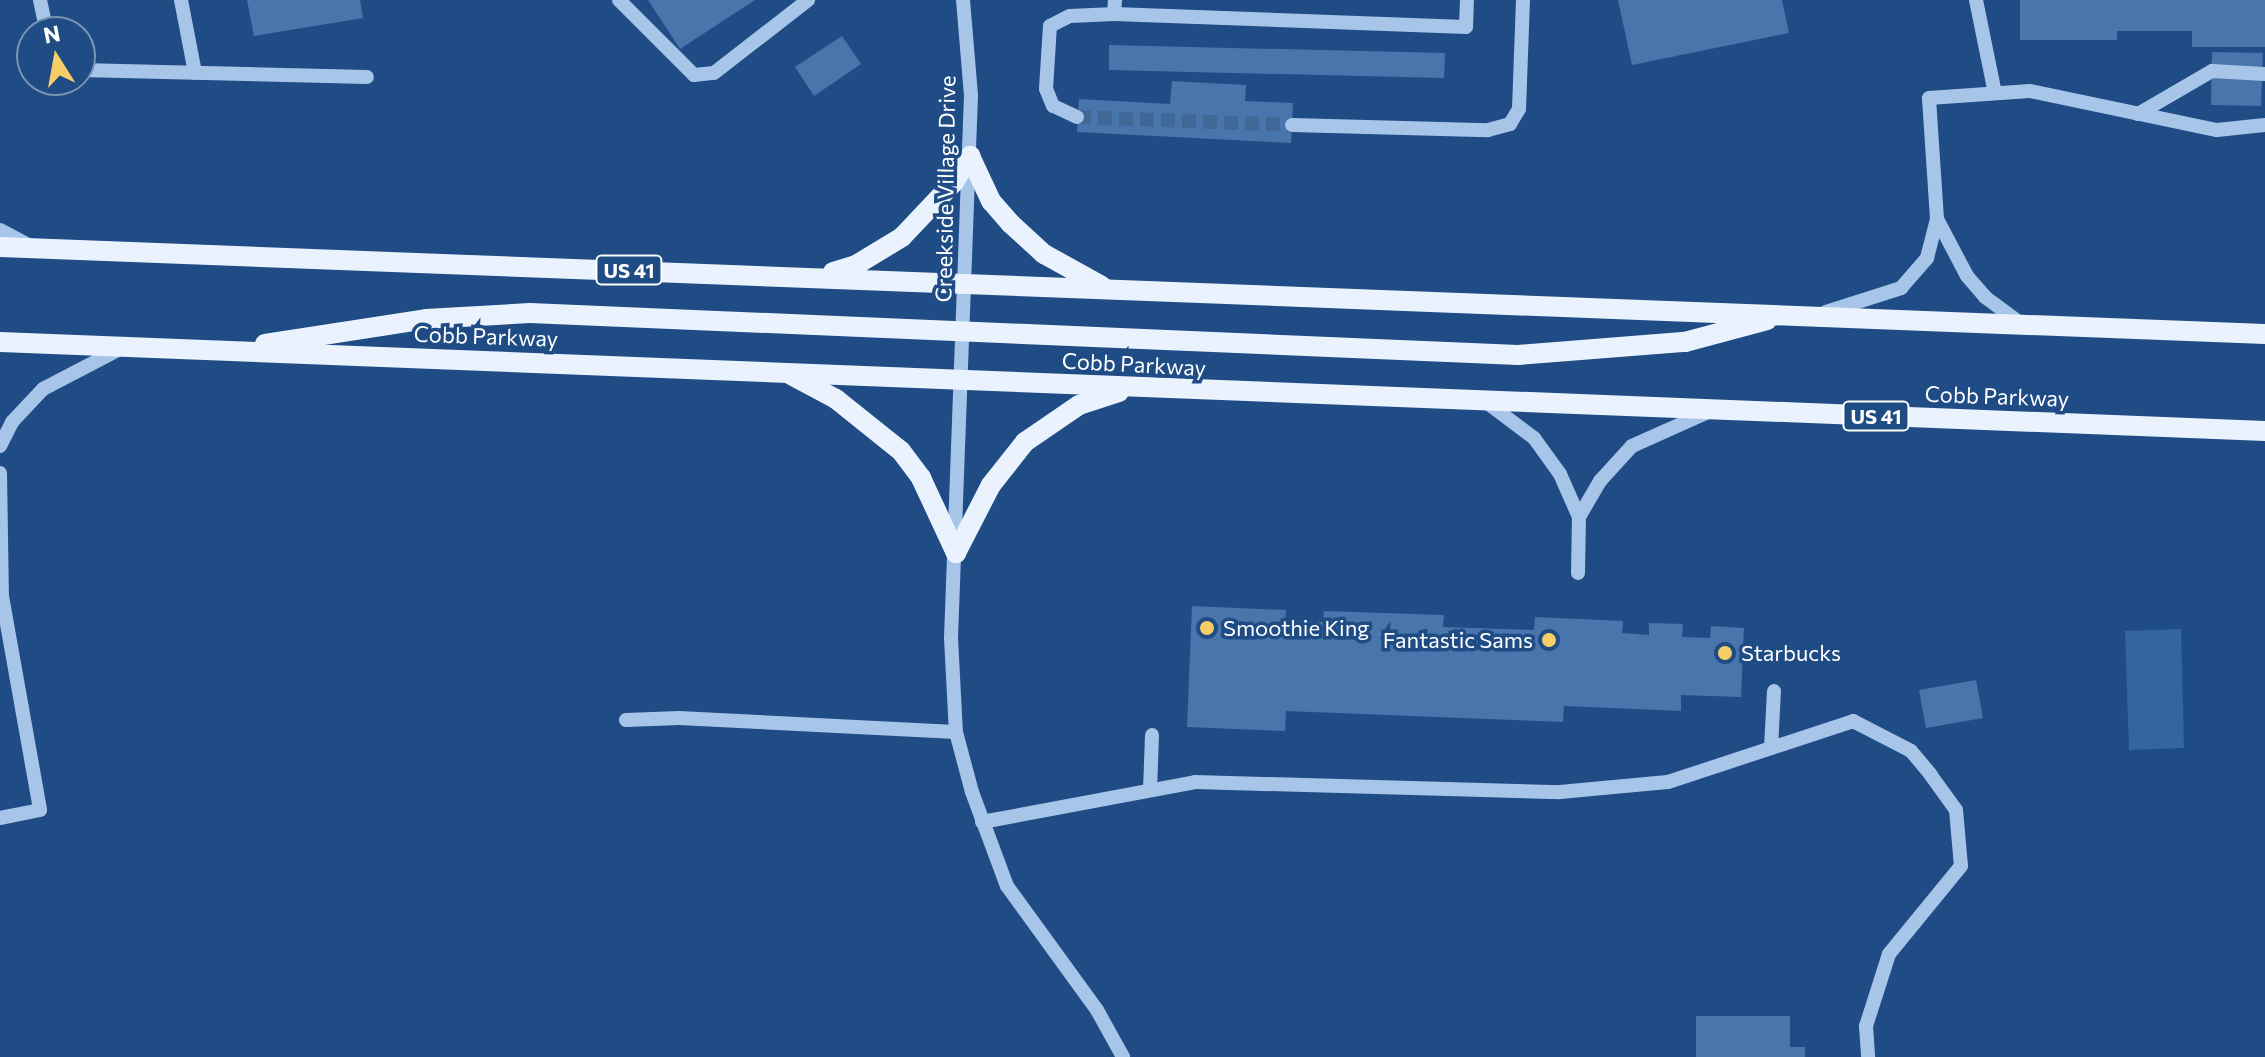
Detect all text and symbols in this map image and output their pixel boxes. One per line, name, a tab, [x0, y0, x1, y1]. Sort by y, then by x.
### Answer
north arrow	[16, 16, 96, 96]
text: N	[41, 19, 62, 49]
street label: Creekside Village Drive	[930, 75, 960, 303]
road number: US 41	[595, 254, 663, 286]
street label: Cobb Parkway	[413, 320, 559, 352]
street label: Cobb Parkway	[1061, 347, 1207, 381]
street label: Cobb Parkway	[1924, 380, 2070, 412]
road number: US 41	[1842, 400, 1910, 432]
place label: Smoothie King	[1223, 615, 1369, 641]
marker: Smoothie King	[1198, 619, 1216, 637]
place label: Fantastic Sams	[1383, 627, 1533, 653]
marker: Fantastic Sams	[1540, 631, 1558, 649]
place label: Starbucks	[1741, 640, 1841, 666]
marker: Starbucks	[1716, 644, 1734, 662]

